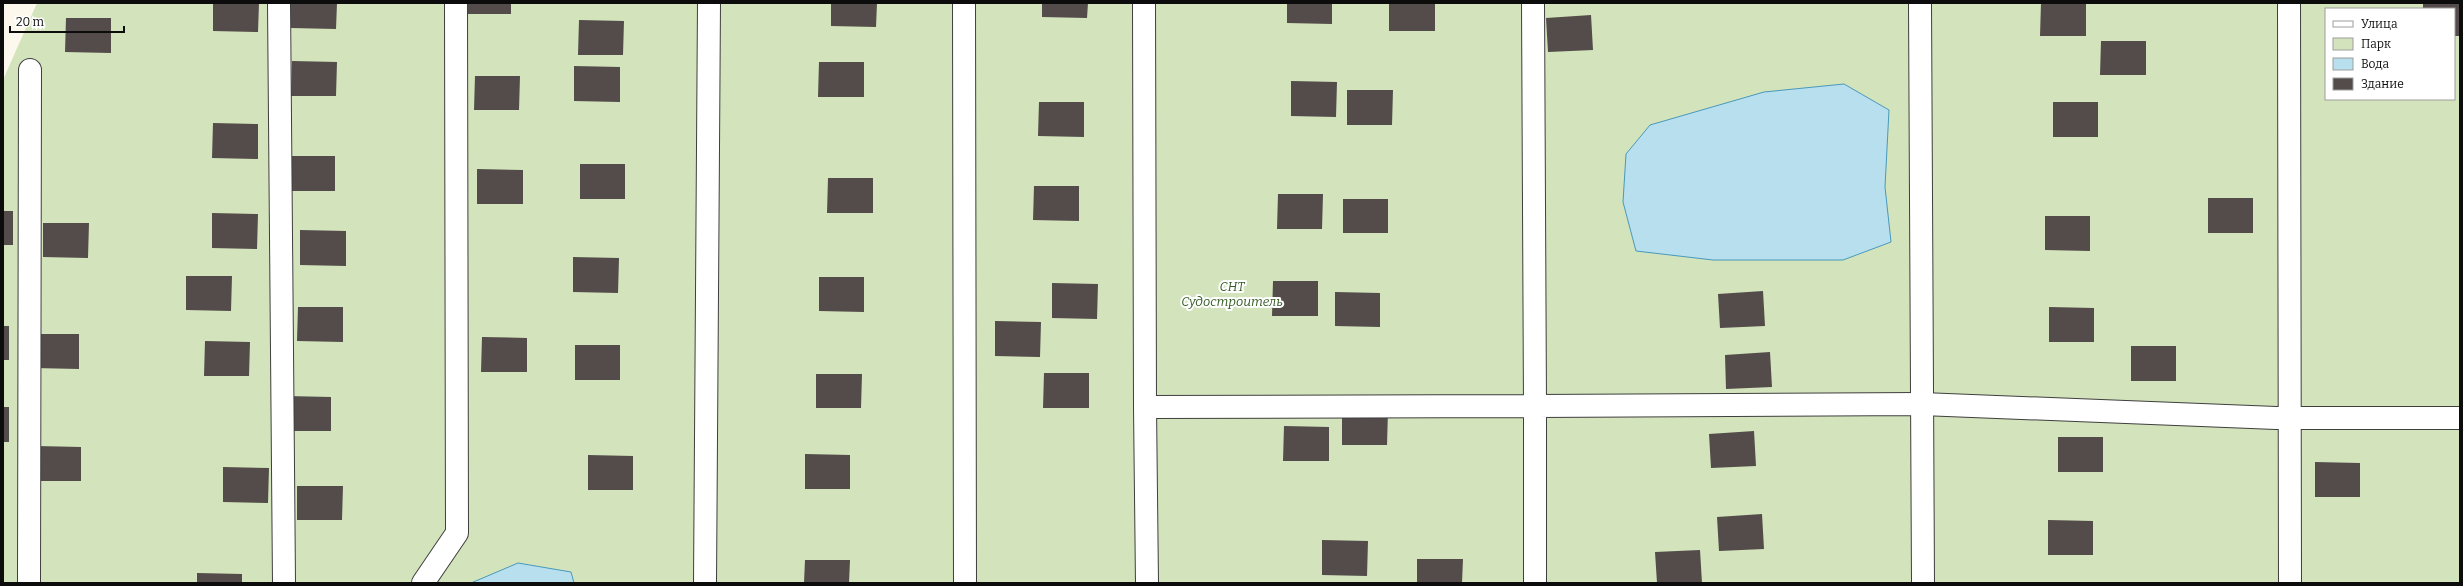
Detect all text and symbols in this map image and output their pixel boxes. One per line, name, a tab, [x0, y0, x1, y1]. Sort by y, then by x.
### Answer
scale bar	[10, 8, 124, 34]
legend	[2325, 8, 2455, 100]
text: 20 m	[16, 15, 45, 29]
text: Улица	[2361, 17, 2398, 31]
text: Парк	[2361, 37, 2391, 51]
text: Вода	[2361, 57, 2390, 71]
text: Здание	[2361, 77, 2404, 91]
park label: СНТ Судостроитель	[1181, 279, 1283, 309]

